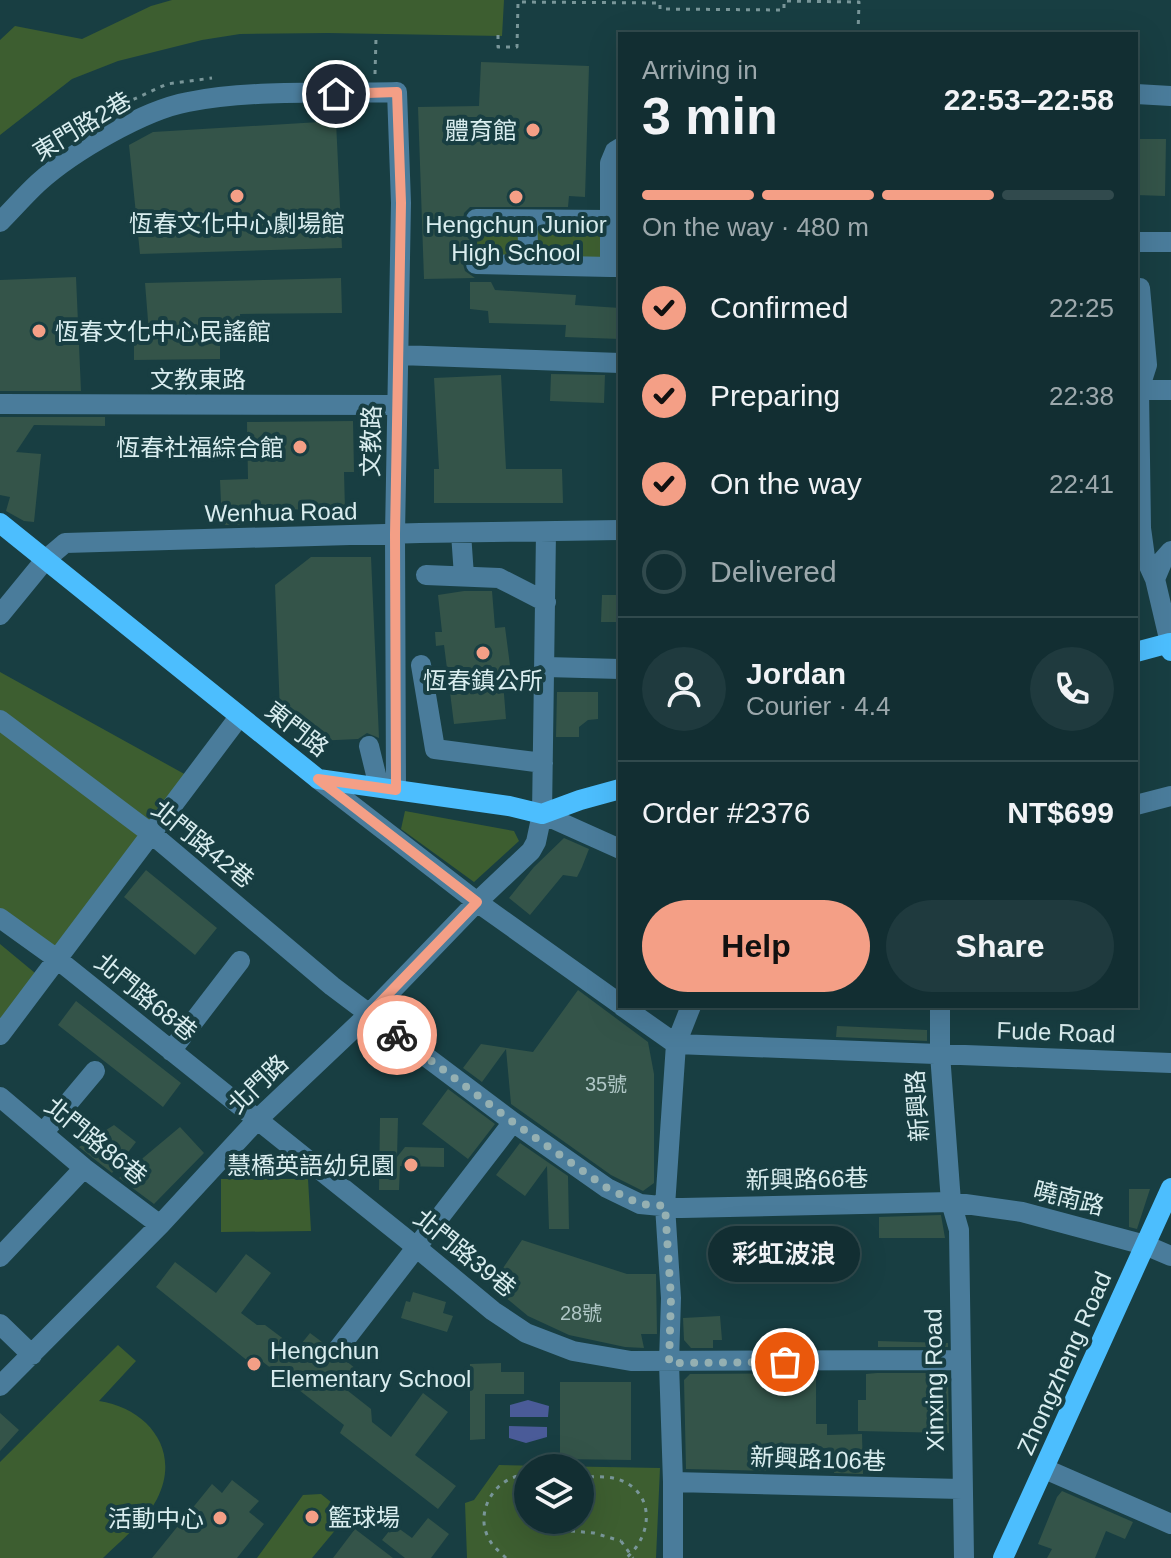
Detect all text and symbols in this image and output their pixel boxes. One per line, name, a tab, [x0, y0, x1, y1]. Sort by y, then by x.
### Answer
text: Arriving in	[642, 55, 758, 85]
pin	[302, 60, 370, 128]
icon: home	[314, 72, 358, 116]
text: 22:53–22:58	[944, 83, 1114, 116]
street label: 東門路2巷	[28, 86, 136, 166]
text: 3 min	[642, 87, 778, 145]
place label: 體育館	[445, 117, 517, 144]
marker: 體育館	[524, 121, 542, 139]
marker: 恆春文化中心劇場館	[228, 187, 246, 205]
marker: Hengchun Junior High School	[507, 188, 525, 206]
place label: 恆春文化中心劇場館	[129, 210, 345, 237]
place label: Hengchun Junior High School	[425, 211, 607, 266]
text: On the way · 480 m	[642, 212, 869, 242]
icon: check	[642, 286, 686, 330]
text: Confirmed	[710, 291, 848, 324]
text: 22:25	[1049, 293, 1114, 323]
place label: 恆春文化中心民謠館	[55, 318, 271, 345]
marker: 恆春文化中心民謠館	[30, 322, 48, 340]
street label: 文教東路	[150, 366, 246, 393]
icon: check	[642, 374, 686, 418]
text: Preparing	[710, 379, 840, 412]
text: 22:38	[1049, 381, 1114, 411]
street label: 文教路	[357, 405, 385, 477]
place label: 恆春社福綜合館	[116, 434, 284, 461]
marker: 恆春社福綜合館	[291, 438, 309, 456]
icon: check	[642, 462, 686, 506]
text: On the way	[710, 467, 862, 500]
text: 22:41	[1049, 469, 1114, 499]
street label: Wenhua Road	[204, 497, 358, 527]
text: Delivered	[710, 555, 837, 588]
marker: 恆春鎮公所	[474, 644, 492, 662]
button: person	[642, 647, 726, 731]
button: phone	[1030, 647, 1114, 731]
text: Jordan	[746, 657, 846, 690]
place label: 恆春鎮公所	[423, 667, 543, 694]
text: Courier · 4.4	[746, 691, 891, 721]
street label: 東門路	[260, 696, 334, 762]
street label: 北門路42巷	[147, 795, 259, 893]
text: Order #2376	[642, 796, 810, 829]
text: NT$699	[1007, 796, 1114, 829]
button: Help	[642, 900, 870, 992]
button: Share	[886, 900, 1114, 992]
street label: 北門路68巷	[90, 948, 202, 1046]
courier	[357, 995, 437, 1075]
icon: bike	[375, 1013, 419, 1057]
street label: Fude Road	[996, 1016, 1116, 1048]
street label: 北門路	[223, 1049, 293, 1119]
street label: 新興路	[901, 1069, 933, 1143]
house number: 35號	[585, 1073, 627, 1095]
street label: 北門路86巷	[40, 1092, 152, 1190]
place label: 慧橋英語幼兒園	[227, 1152, 395, 1179]
marker: 慧橋英語幼兒園	[402, 1156, 420, 1174]
street label: 新興路66巷	[745, 1164, 869, 1194]
street label: 曉南路	[1031, 1176, 1107, 1220]
street label: 北門路39巷	[409, 1204, 521, 1302]
callout: 彩虹波浪	[709, 1226, 861, 1282]
text: 彩虹波浪	[732, 1239, 836, 1269]
street label: Zhongzheng Road	[1012, 1267, 1116, 1459]
house number: 28號	[560, 1302, 602, 1324]
street label: Xinxing Road	[919, 1308, 949, 1452]
pin	[751, 1328, 819, 1396]
place label: Hengchun Elementary School	[270, 1337, 471, 1392]
icon: bag	[763, 1340, 807, 1384]
marker: Hengchun Elementary School	[245, 1355, 263, 1373]
street label: 新興路106巷	[750, 1443, 886, 1475]
map controls	[514, 1454, 594, 1534]
button: layers	[514, 1454, 594, 1534]
place label: 籃球場	[328, 1504, 400, 1531]
place label: 活動中心	[108, 1505, 204, 1532]
marker: 籃球場	[303, 1508, 321, 1526]
marker: 活動中心	[211, 1509, 229, 1527]

